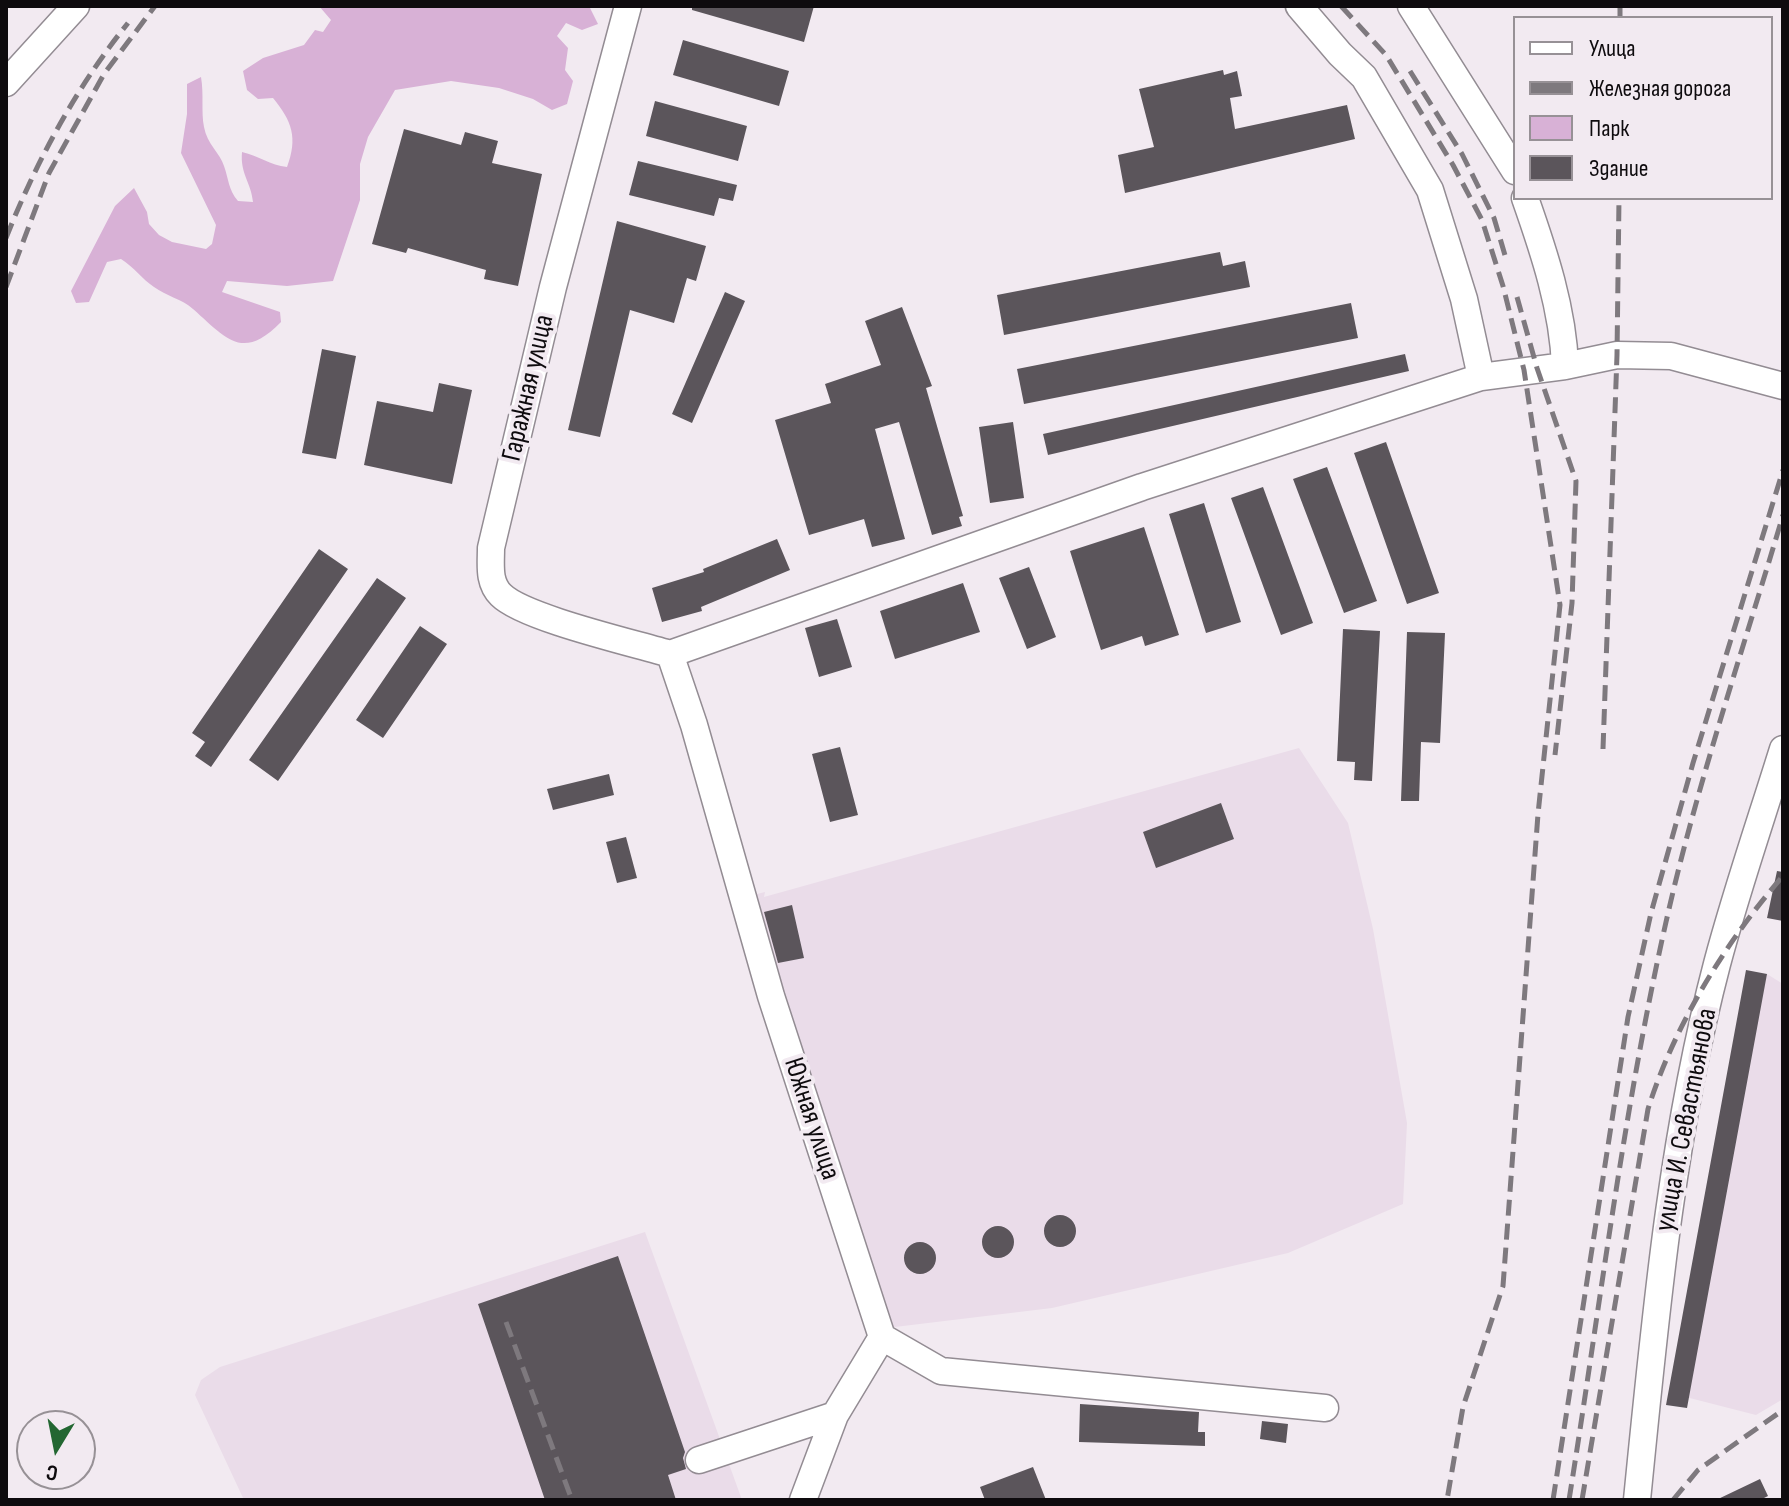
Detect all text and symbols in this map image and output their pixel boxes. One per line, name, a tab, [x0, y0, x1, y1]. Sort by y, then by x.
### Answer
legend	[1513, 16, 1773, 200]
text: Улица	[1589, 34, 1635, 63]
text: Железная дорога	[1589, 74, 1731, 103]
text: Парк	[1589, 114, 1629, 143]
text: Здание	[1589, 154, 1648, 183]
street label: Гаражная улица	[496, 312, 562, 464]
street label: улица И. Севастьянова	[1649, 1006, 1725, 1234]
street label: Южная улица	[776, 1054, 846, 1184]
north arrow	[16, 1410, 96, 1490]
text: С	[44, 1458, 60, 1486]

